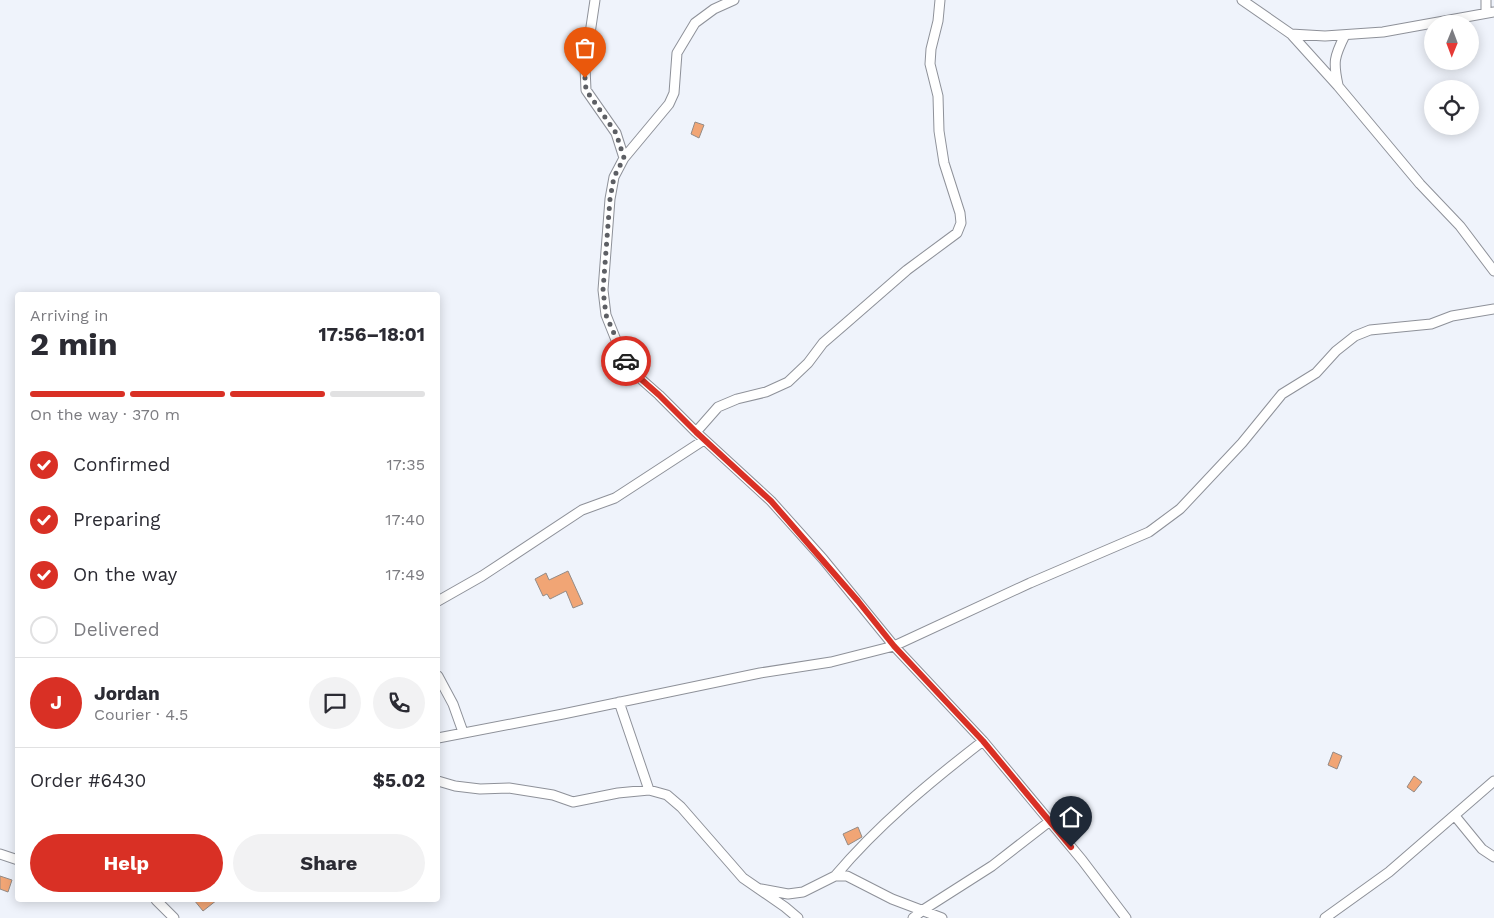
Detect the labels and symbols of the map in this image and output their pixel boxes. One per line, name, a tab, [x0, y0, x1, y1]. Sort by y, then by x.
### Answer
north arrow	[1424, 15, 1479, 70]
pin	[564, 27, 606, 78]
courier	[601, 336, 651, 386]
pin	[1050, 796, 1092, 847]

